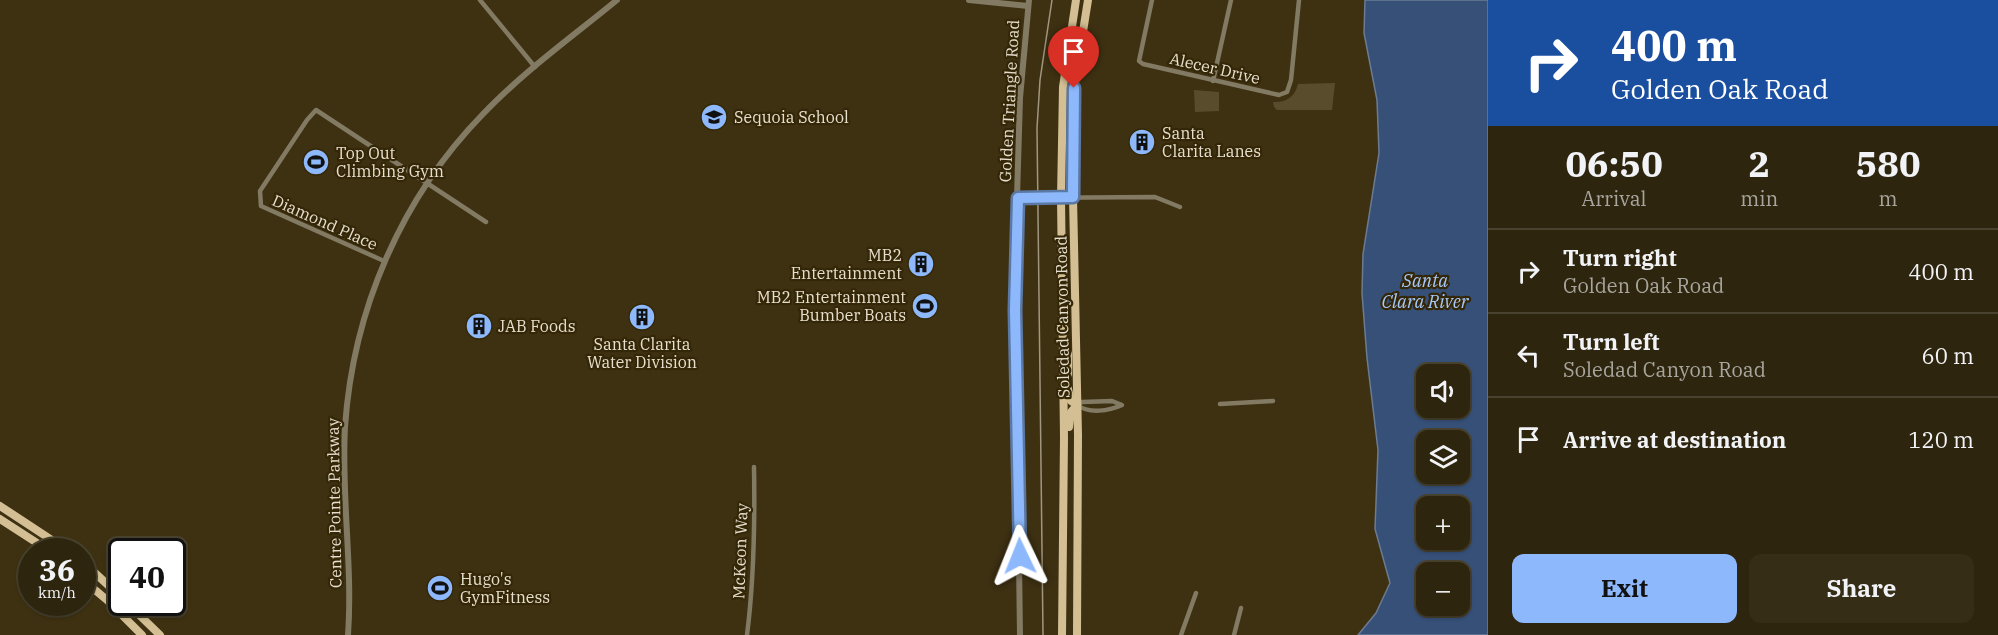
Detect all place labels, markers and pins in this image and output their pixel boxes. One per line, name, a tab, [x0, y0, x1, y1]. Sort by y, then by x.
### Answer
pin	[1048, 26, 1099, 88]
school or university icon: Sequoia School	[699, 102, 729, 132]
place label: Sequoia School	[734, 107, 849, 127]
place label: Santa Clarita Lanes	[1162, 123, 1261, 161]
building icon: Santa Clarita Lanes	[1127, 127, 1157, 157]
place label: Top Out Climbing Gym	[336, 143, 444, 181]
sports icon: Top Out Climbing Gym	[301, 147, 331, 177]
place label: MB2 Entertainment	[791, 245, 902, 283]
building icon: MB2 Entertainment	[906, 249, 936, 279]
place label: MB2 Entertainment Bumber Boats	[757, 287, 906, 325]
sports icon: MB2 Entertainment Bumber Boats	[910, 291, 940, 321]
building icon: Santa Clarita Water Division	[627, 302, 657, 332]
building icon: JAB Foods	[464, 311, 494, 341]
place label: JAB Foods	[498, 316, 576, 336]
place label: Santa Clarita Water Division	[587, 334, 697, 372]
place label: Hugo's GymFitness	[460, 569, 550, 607]
sports icon: Hugo's GymFitness	[425, 573, 455, 603]

